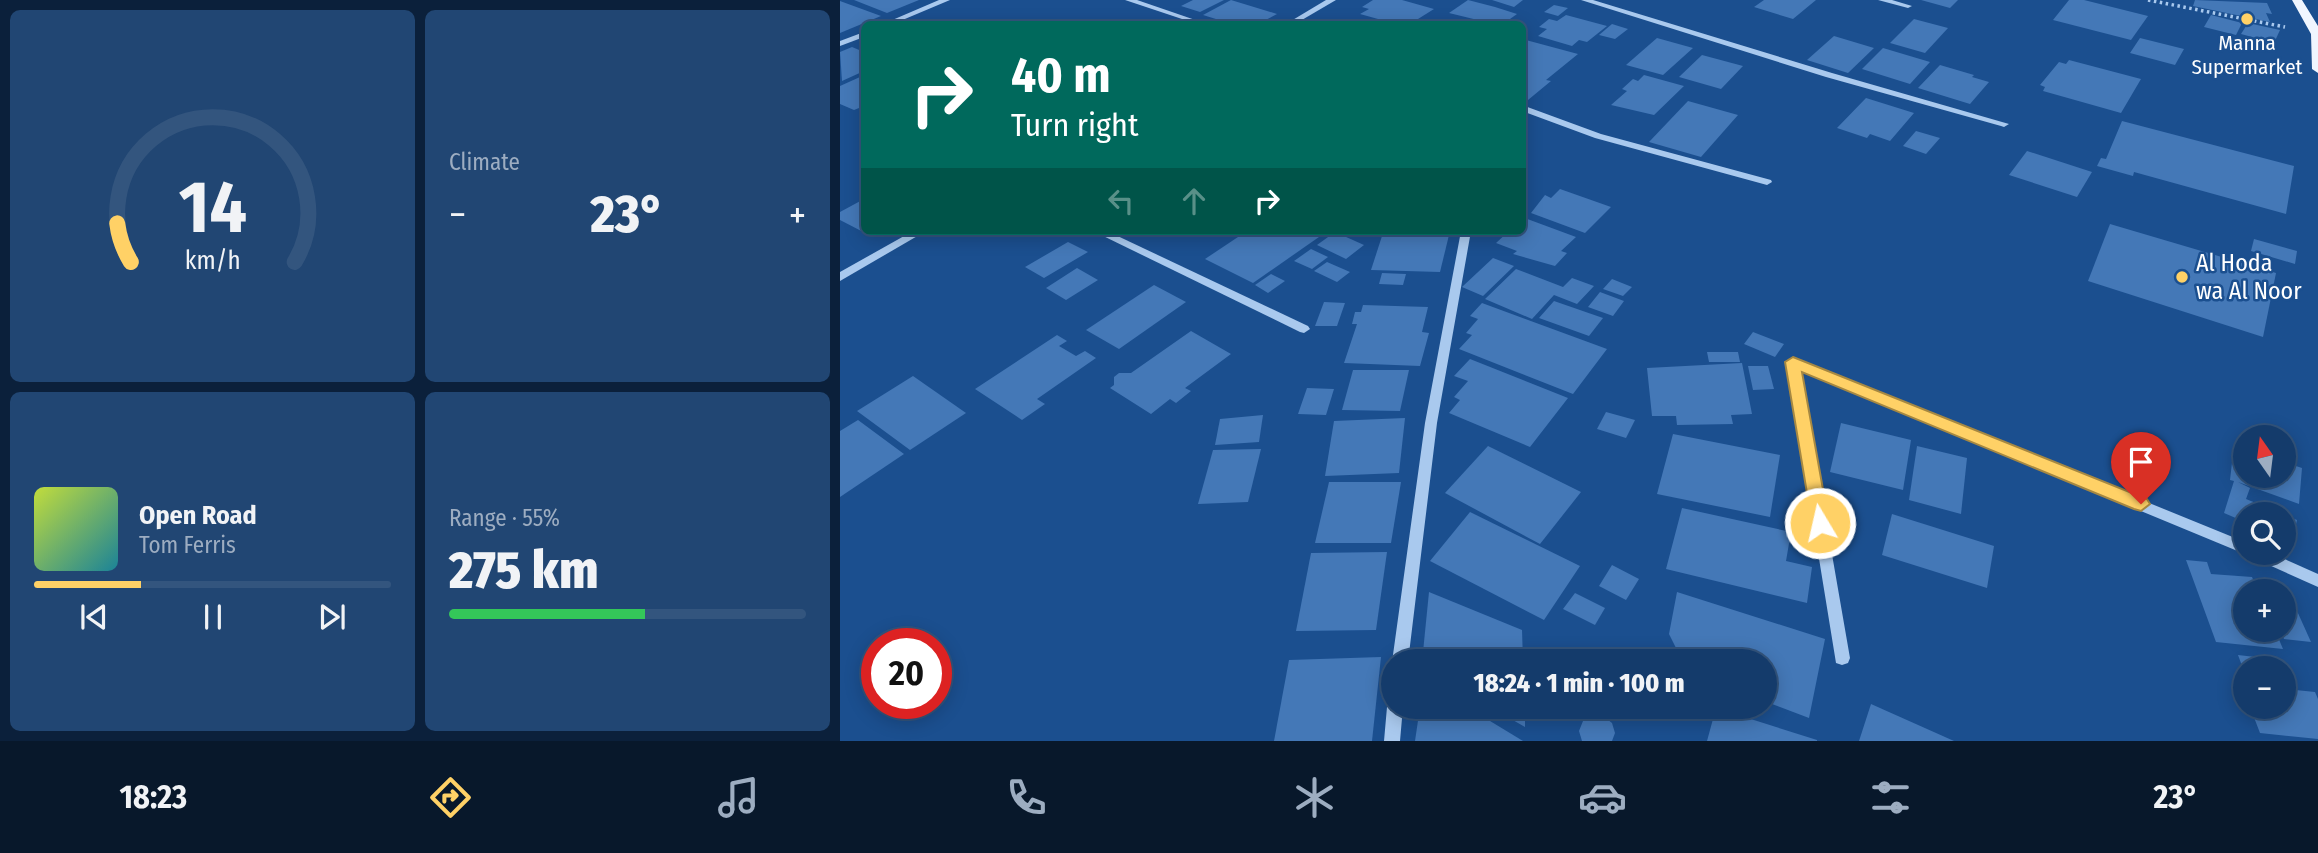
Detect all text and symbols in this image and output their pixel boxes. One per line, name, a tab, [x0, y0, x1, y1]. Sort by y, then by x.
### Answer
marker: Manna Supermarket	[2239, 11, 2255, 27]
place label: Manna Supermarket	[2192, 30, 2303, 80]
text: 40 m	[1011, 46, 1111, 105]
icon: right	[896, 49, 987, 140]
text: Turn right	[1011, 106, 1138, 144]
text: Climate	[449, 148, 520, 176]
text: 14	[178, 164, 247, 251]
icon: left	[1102, 182, 1140, 220]
icon: ahead	[1175, 182, 1213, 220]
icon: right	[1248, 182, 1286, 220]
text: 23°	[591, 183, 664, 246]
text: −	[449, 192, 466, 238]
text: +	[789, 192, 806, 238]
text: km/h	[185, 246, 240, 276]
place label: Al Hoda wa Al Noor	[2196, 249, 2302, 305]
marker: Al Hoda wa Al Noor	[2174, 269, 2190, 285]
north arrow	[2233, 425, 2296, 488]
map controls	[2233, 425, 2296, 719]
pin	[2111, 432, 2171, 504]
icon: arrive	[2122, 443, 2160, 481]
position arrow	[1783, 486, 1857, 560]
text: Open Road	[139, 500, 257, 531]
button: search	[2233, 502, 2296, 565]
text: Range · 55%	[449, 504, 560, 532]
text: Tom Ferris	[139, 531, 236, 559]
text: 275 km	[449, 539, 598, 602]
button: +	[2233, 579, 2296, 642]
icon: previous	[75, 598, 113, 636]
icon: pause	[194, 598, 232, 636]
icon: next	[313, 598, 351, 636]
speed limit sign: 20	[861, 628, 952, 719]
button: −	[2233, 656, 2296, 719]
text: 18:24 · 1 min · 100 m	[1473, 668, 1685, 699]
icon: directions	[426, 773, 475, 822]
icon: music	[714, 773, 763, 822]
icon: phone	[1002, 773, 1051, 822]
icon: climate	[1290, 773, 1339, 822]
icon: car	[1578, 773, 1627, 822]
icon: filters	[1866, 773, 1915, 822]
text: 18:23	[119, 778, 187, 816]
text: 23°	[2154, 778, 2198, 816]

